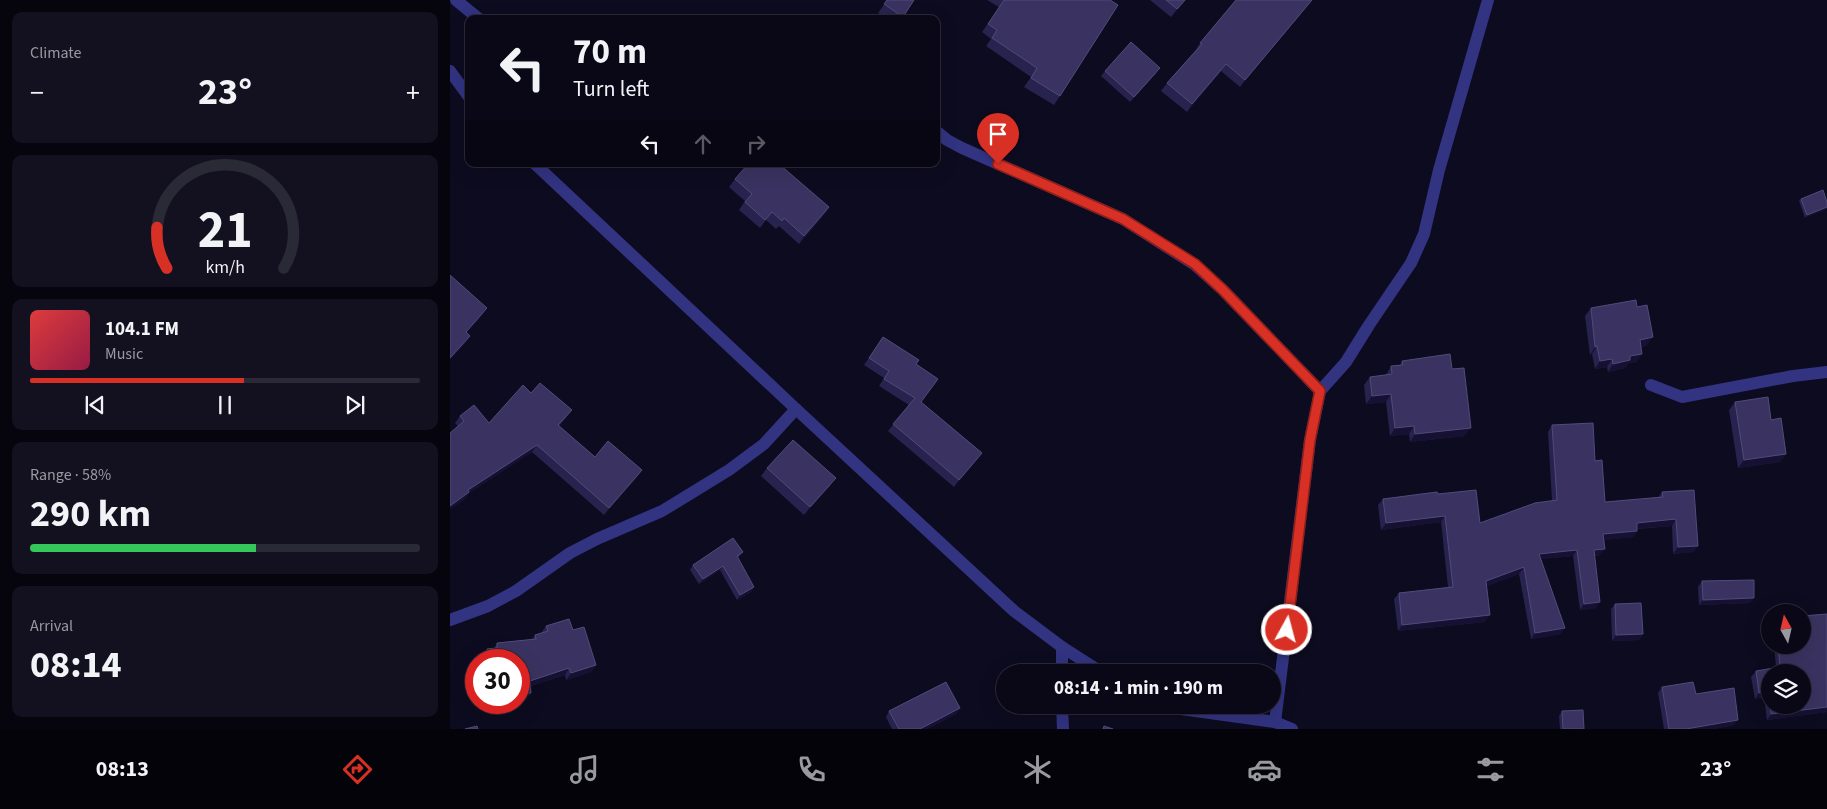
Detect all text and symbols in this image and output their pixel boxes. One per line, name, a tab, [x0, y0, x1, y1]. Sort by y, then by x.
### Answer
text: 70 m	[573, 27, 647, 77]
icon: left	[490, 35, 555, 100]
text: Climate	[30, 42, 81, 64]
text: 23°	[198, 65, 252, 119]
text: −	[30, 73, 44, 113]
text: +	[406, 73, 420, 113]
text: Turn left	[573, 73, 649, 105]
pin	[977, 113, 1019, 164]
icon: arrive	[984, 120, 1012, 148]
icon: left	[636, 130, 664, 158]
icon: ahead	[689, 130, 717, 158]
icon: right	[742, 130, 770, 158]
text: 21	[198, 194, 252, 268]
text: km/h	[205, 255, 245, 280]
text: 104.1 FM	[105, 316, 179, 343]
text: Music	[105, 343, 143, 365]
icon: previous	[81, 391, 109, 419]
icon: pause	[211, 391, 239, 419]
icon: next	[341, 391, 369, 419]
text: Range · 58%	[30, 464, 111, 486]
text: 290 km	[30, 487, 151, 541]
position arrow	[1260, 603, 1312, 655]
north arrow	[1761, 604, 1811, 654]
map controls	[1761, 604, 1811, 714]
text: Arrival	[30, 615, 73, 637]
text: 08:14	[30, 638, 122, 692]
speed limit sign: 30	[465, 649, 530, 714]
button: layers	[1761, 664, 1811, 714]
text: 08:14 · 1 min · 190 m	[1054, 675, 1223, 702]
icon: directions	[340, 752, 375, 787]
icon: music	[567, 752, 602, 787]
icon: phone	[794, 752, 829, 787]
icon: climate	[1020, 752, 1055, 787]
icon: car	[1247, 752, 1282, 787]
icon: filters	[1473, 752, 1508, 787]
text: 08:13	[96, 753, 149, 785]
text: 23°	[1700, 753, 1731, 785]

